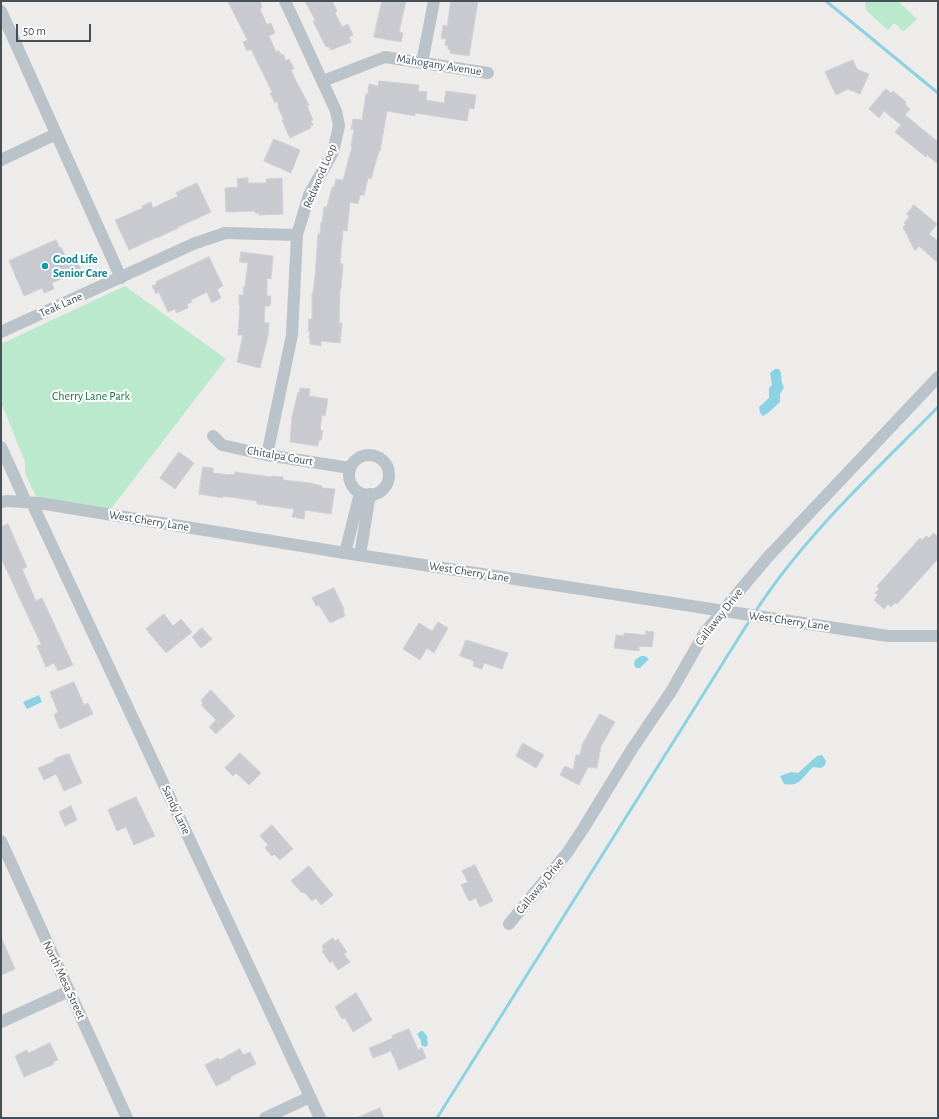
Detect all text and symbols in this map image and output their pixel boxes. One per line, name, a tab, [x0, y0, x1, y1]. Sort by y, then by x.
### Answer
scale bar	[18, 16, 93, 42]
text: 50 m	[23, 25, 46, 37]
street label: Mahogany Avenue	[395, 51, 483, 79]
street label: Redwood Loop	[300, 142, 340, 210]
place label: Good Life Senior Care	[53, 252, 108, 280]
marker: Good Life Senior Care	[40, 261, 50, 271]
street label: Teak Lane	[37, 289, 85, 321]
park label: Cherry Lane Park	[52, 389, 130, 403]
street label: Chitalpa Court	[246, 443, 314, 469]
street label: West Cherry Lane	[108, 508, 190, 534]
street label: West Cherry Lane	[428, 559, 510, 585]
street label: Callaway Drive	[692, 586, 746, 648]
street label: West Cherry Lane	[748, 608, 830, 634]
street label: Sandy Lane	[158, 783, 194, 837]
street label: Callaway Drive	[513, 855, 567, 917]
street label: North Mesa Street	[40, 939, 88, 1021]

